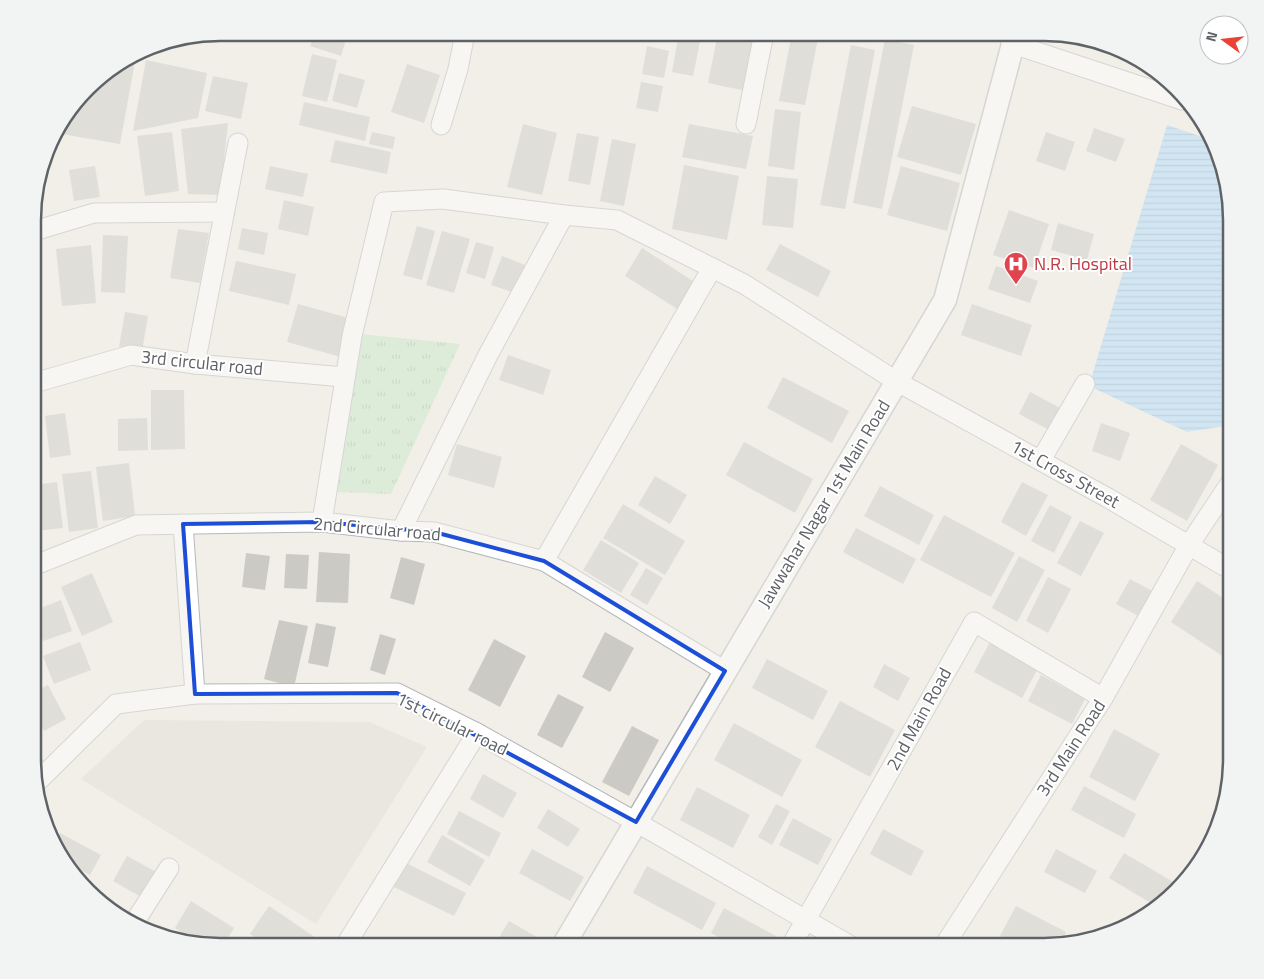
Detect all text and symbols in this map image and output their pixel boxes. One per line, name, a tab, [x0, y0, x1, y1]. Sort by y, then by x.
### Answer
north arrow	[1199, 15, 1249, 65]
text: N	[1200, 29, 1222, 44]
place label: N.R. Hospital	[1034, 250, 1132, 277]
hospital icon: N.R. Hospital	[1003, 251, 1029, 285]
street label: 3rd circular road	[140, 343, 264, 382]
street label: Jawwahar Nagar 1st Main Road	[751, 395, 897, 613]
street label: 1st Cross Street	[1006, 432, 1125, 515]
street label: 2nd Circular road	[312, 509, 442, 548]
street label: 2nd Main Road	[879, 662, 958, 775]
street label: 1st circular road	[392, 685, 513, 762]
street label: 3rd Main Road	[1029, 694, 1112, 801]

